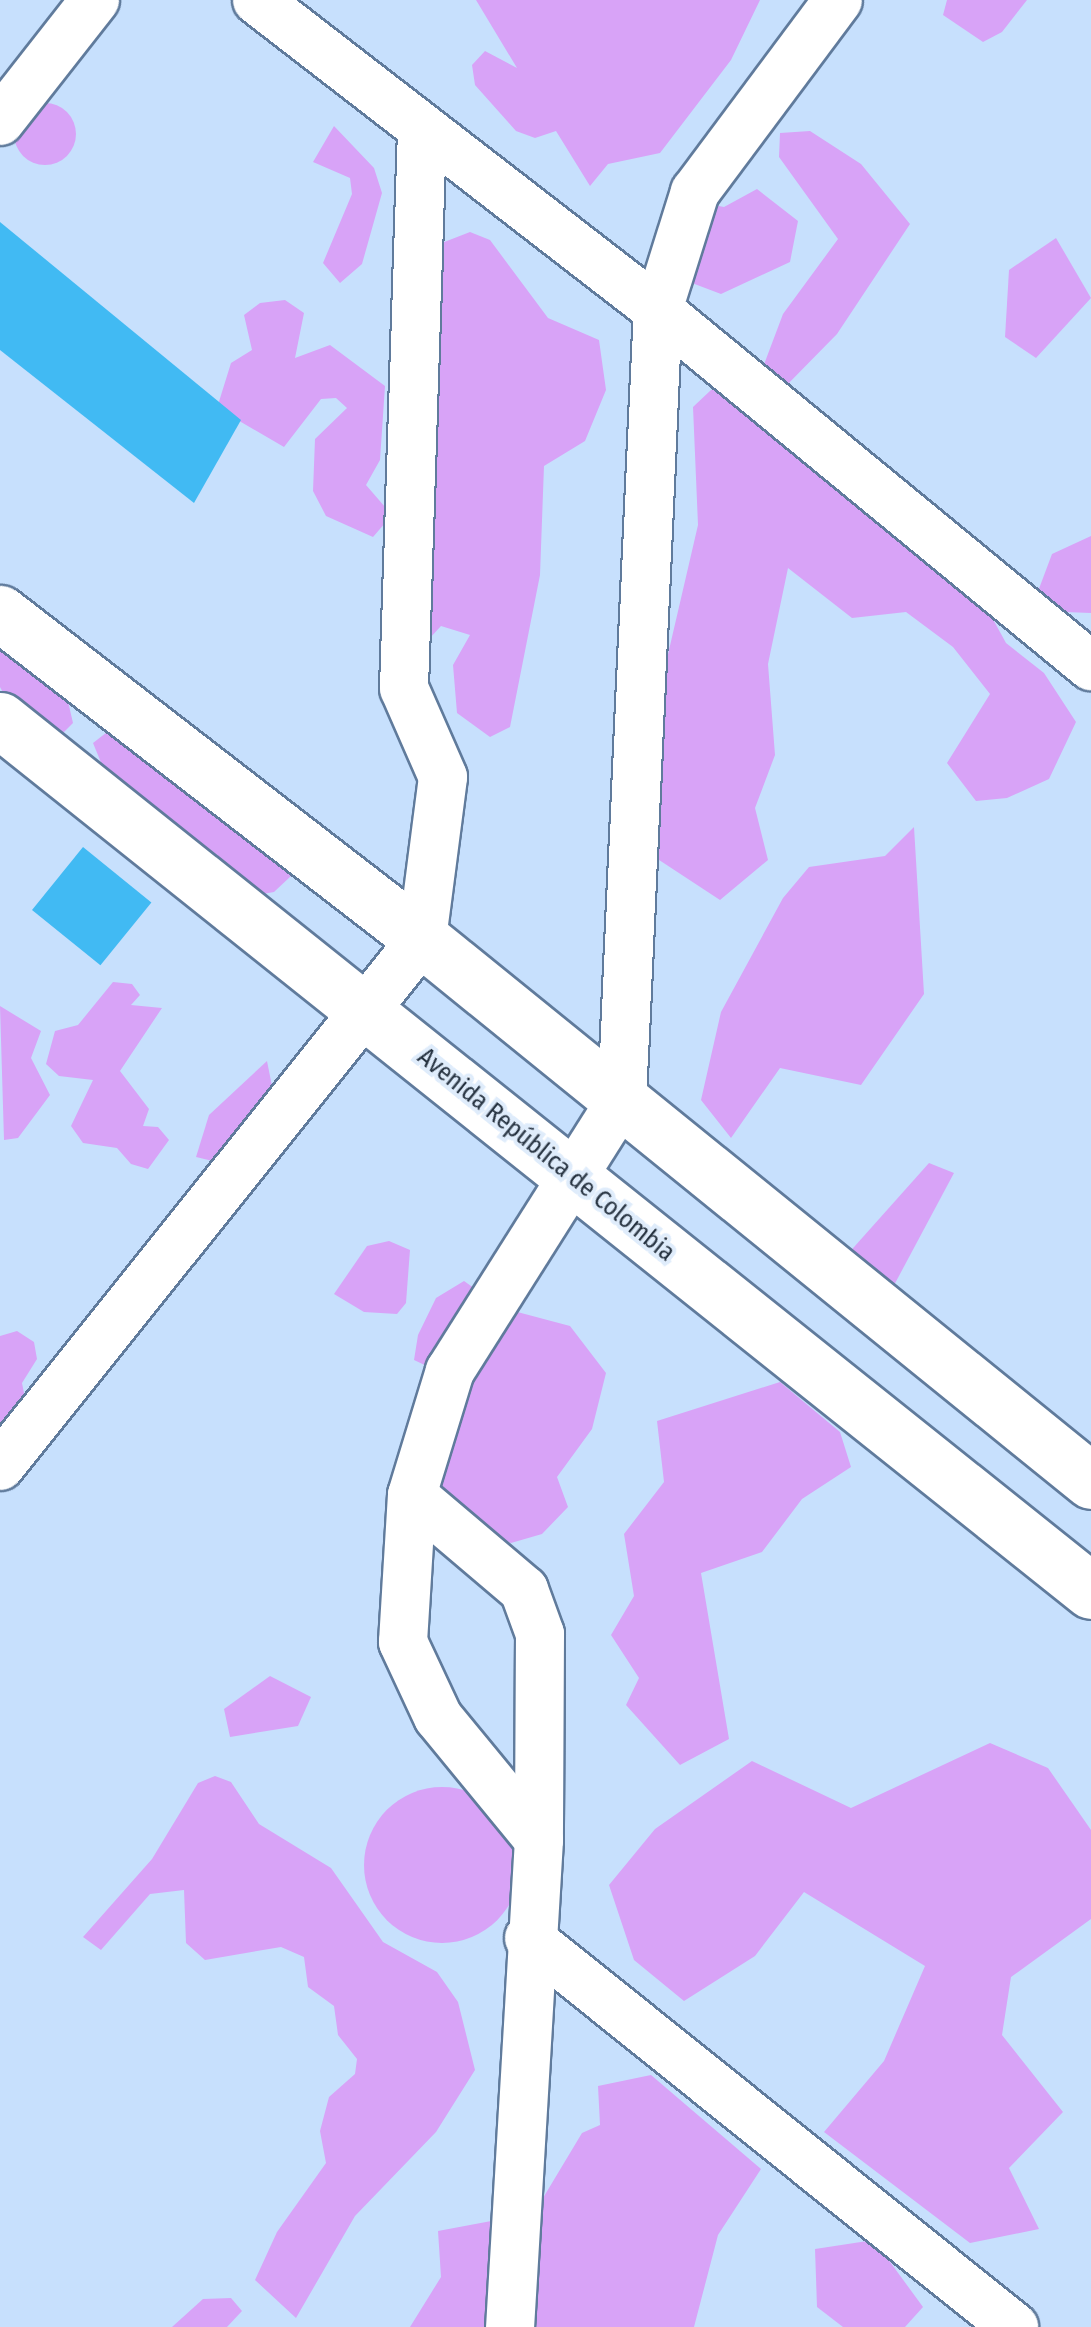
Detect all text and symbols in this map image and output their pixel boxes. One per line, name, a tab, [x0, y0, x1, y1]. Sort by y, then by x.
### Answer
street label: Avenida República de Colombia	[411, 1042, 681, 1268]

